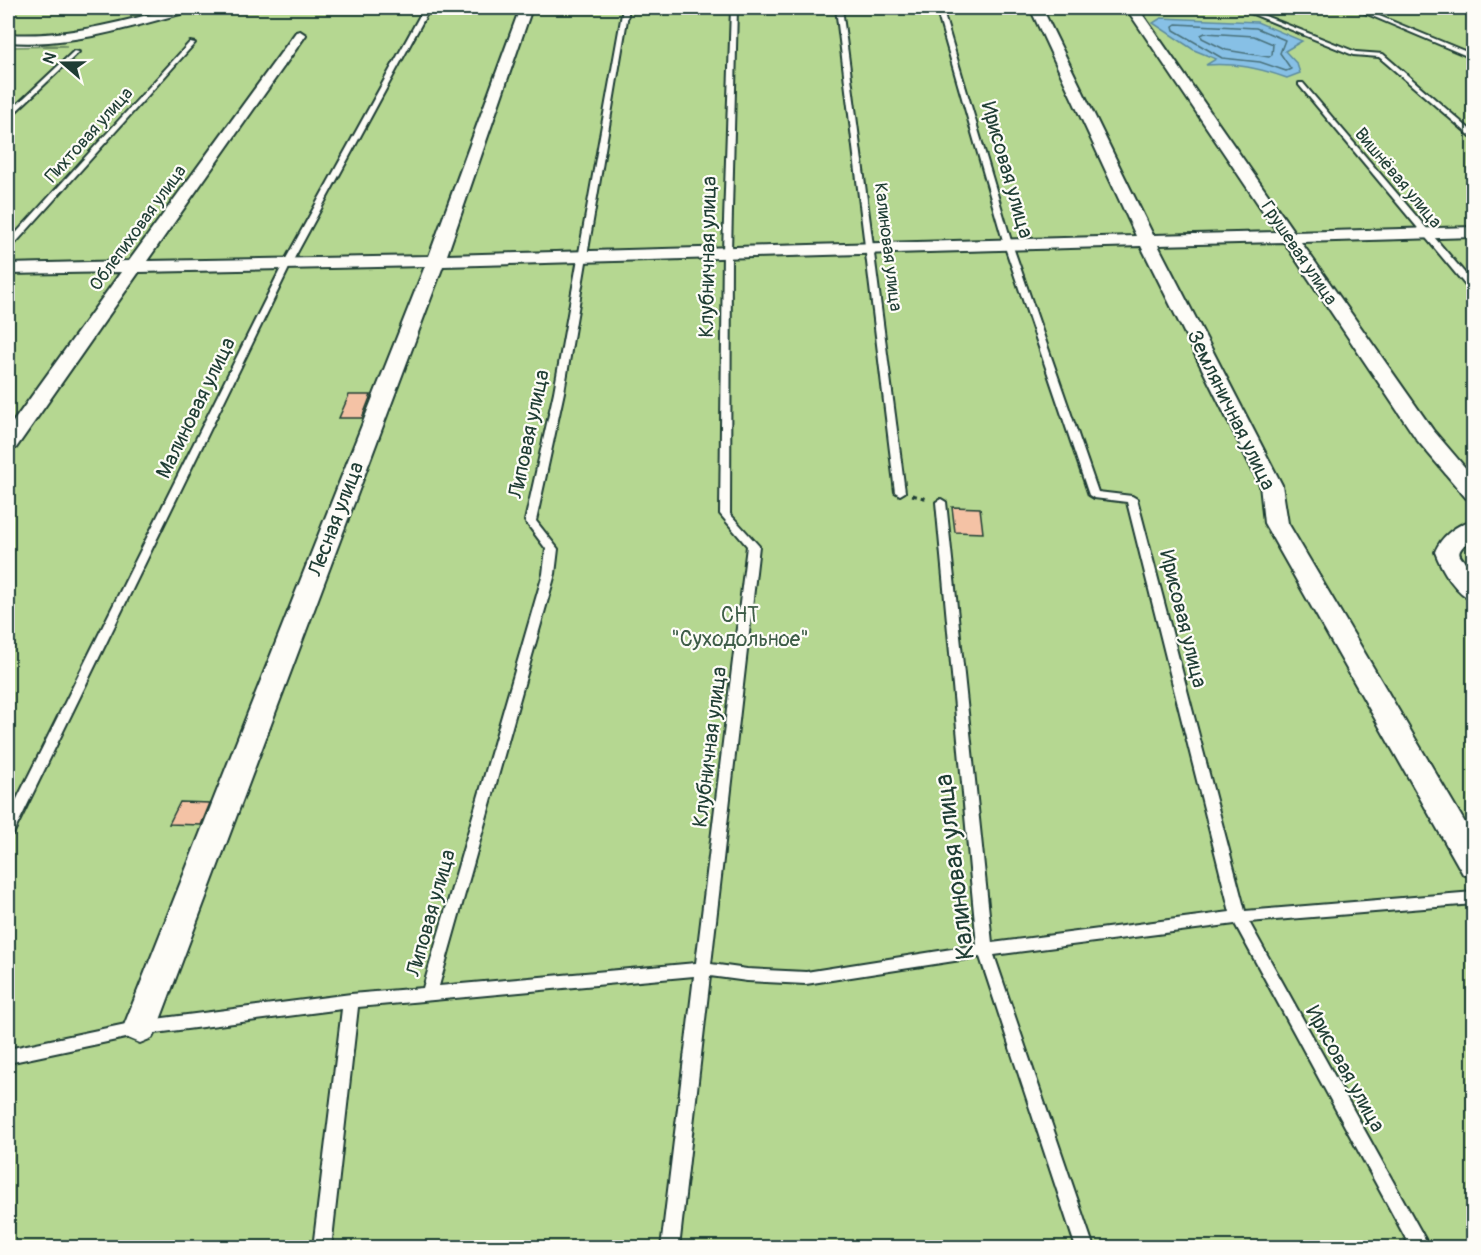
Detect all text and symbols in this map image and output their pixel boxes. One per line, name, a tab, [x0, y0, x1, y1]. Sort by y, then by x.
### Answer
north arrow	[33, 33, 93, 93]
text: N	[39, 50, 61, 67]
street label: Пихтовая улица	[40, 82, 138, 188]
street label: Ирисовая улица	[975, 99, 1039, 241]
street label: Вишнёвая улица	[1349, 123, 1447, 233]
street label: Облепиховая улица	[85, 160, 191, 296]
street label: Клубничная улица	[693, 176, 723, 338]
street label: Калиновая улица	[869, 181, 907, 313]
street label: Грушевая улица	[1256, 196, 1342, 310]
street label: Земляничная улица	[1180, 325, 1282, 495]
street label: Малиновая улица	[150, 333, 242, 483]
street label: Липовая улица	[502, 367, 556, 502]
street label: Лесная улица	[301, 458, 370, 581]
street label: Ирисовая улица	[1153, 548, 1213, 690]
park label: СНТ "Суходольное"	[671, 602, 809, 653]
street label: Клубничная улица	[687, 665, 733, 829]
street label: Калиновая улица	[928, 772, 982, 962]
street label: Липовая улица	[400, 846, 462, 981]
street label: Ирисовая улица	[1299, 1001, 1391, 1137]

